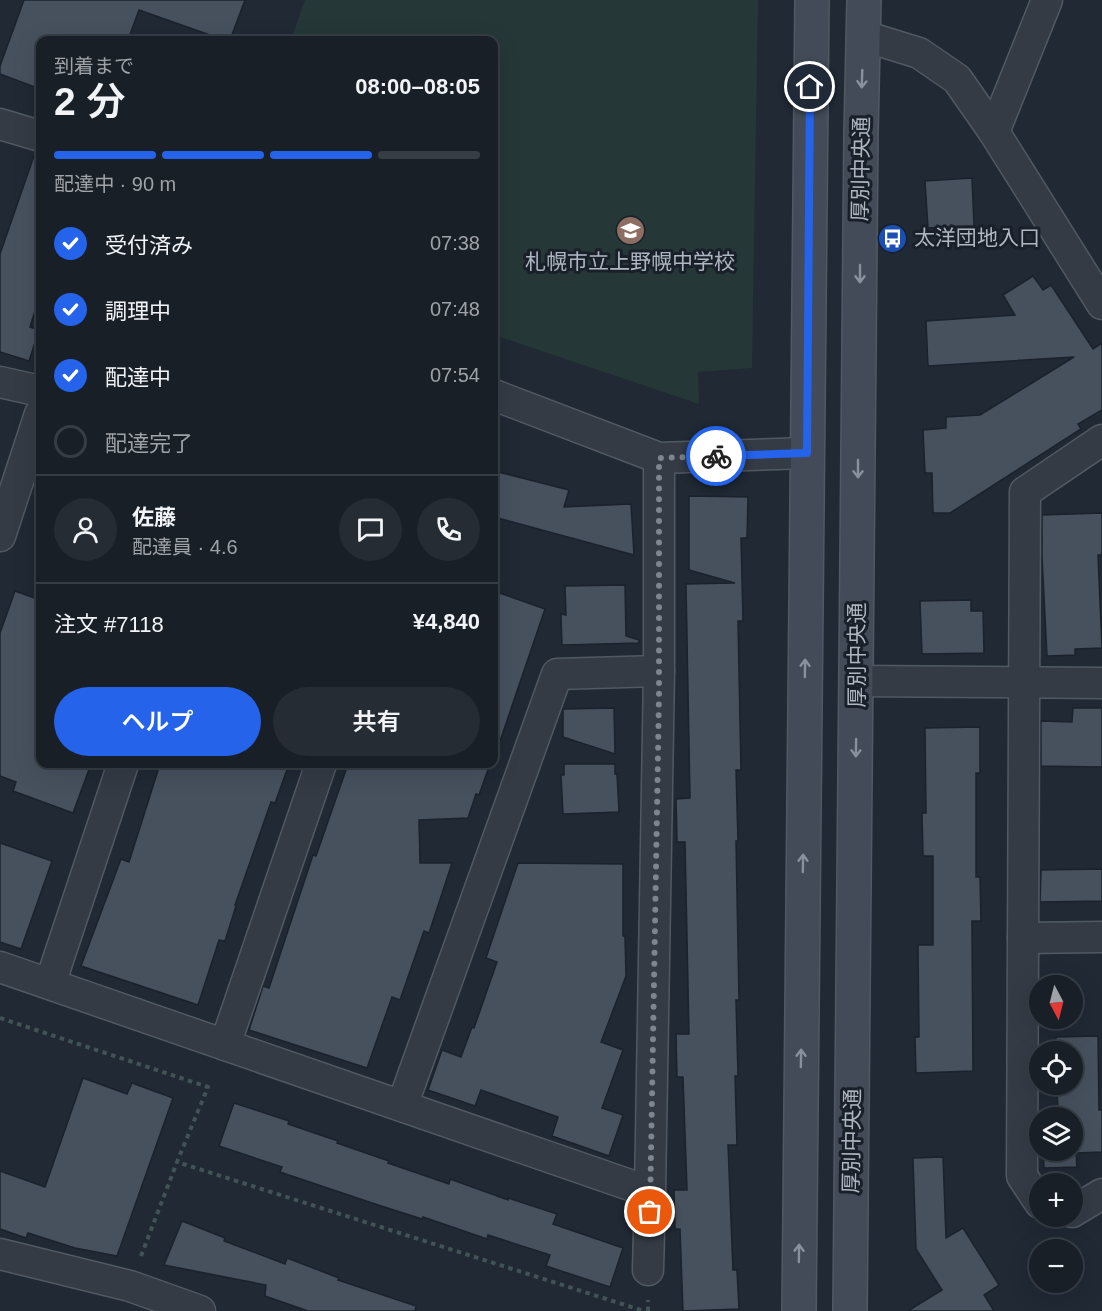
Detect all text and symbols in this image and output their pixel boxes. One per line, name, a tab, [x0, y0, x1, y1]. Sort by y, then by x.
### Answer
text: 到着まで	[54, 55, 134, 77]
pin	[784, 61, 835, 112]
one-way arrow	[857, 69, 868, 89]
icon: home	[793, 70, 826, 103]
text: 08:00–08:05	[355, 74, 480, 99]
text: 2 分	[54, 80, 126, 123]
street label: 厚別中央通	[848, 116, 873, 222]
text: 配達中 · 90 m	[54, 173, 176, 195]
school or university icon: 札幌市立上野幌中学校	[614, 215, 646, 247]
bus stop icon: 太洋団地入口	[877, 222, 909, 254]
place label: 太洋団地入口	[914, 226, 1040, 249]
icon: check	[54, 227, 87, 260]
text: 07:38	[430, 232, 480, 254]
text: 受付済み	[105, 233, 193, 258]
place label: 札幌市立上野幌中学校	[525, 250, 735, 273]
one-way arrow	[854, 264, 866, 284]
icon: check	[54, 293, 87, 326]
text: 07:48	[430, 298, 480, 320]
text: 調理中	[105, 299, 171, 324]
icon: check	[54, 359, 87, 392]
text: 07:54	[430, 364, 480, 386]
text: 配達中	[105, 365, 171, 390]
courier	[686, 426, 746, 486]
text: 配達完了	[105, 431, 193, 456]
icon: bike	[700, 440, 733, 473]
one-way arrow	[852, 459, 864, 479]
button: person	[54, 498, 117, 561]
button: chat	[339, 498, 402, 561]
button: phone	[417, 498, 480, 561]
text: 佐藤	[132, 505, 176, 530]
text: 配達員 · 4.6	[132, 536, 238, 558]
street label: 厚別中央通	[845, 603, 868, 708]
text: ¥4,840	[413, 609, 480, 634]
text: 注文 #7118	[54, 612, 164, 637]
one-way arrow	[799, 658, 811, 678]
button: ヘルプ	[54, 687, 261, 756]
button: 共有	[273, 687, 480, 756]
one-way arrow	[850, 738, 862, 758]
one-way arrow	[797, 853, 809, 873]
north arrow	[1029, 975, 1083, 1029]
map controls	[1029, 975, 1083, 1293]
button: locate	[1029, 1041, 1083, 1095]
one-way arrow	[795, 1048, 807, 1068]
street label: 厚別中央通	[839, 1088, 864, 1194]
button: layers	[1029, 1107, 1083, 1161]
button: +	[1029, 1173, 1083, 1227]
pin	[624, 1186, 675, 1237]
icon: bag	[633, 1195, 666, 1228]
button: −	[1029, 1239, 1083, 1293]
one-way arrow	[793, 1243, 805, 1263]

